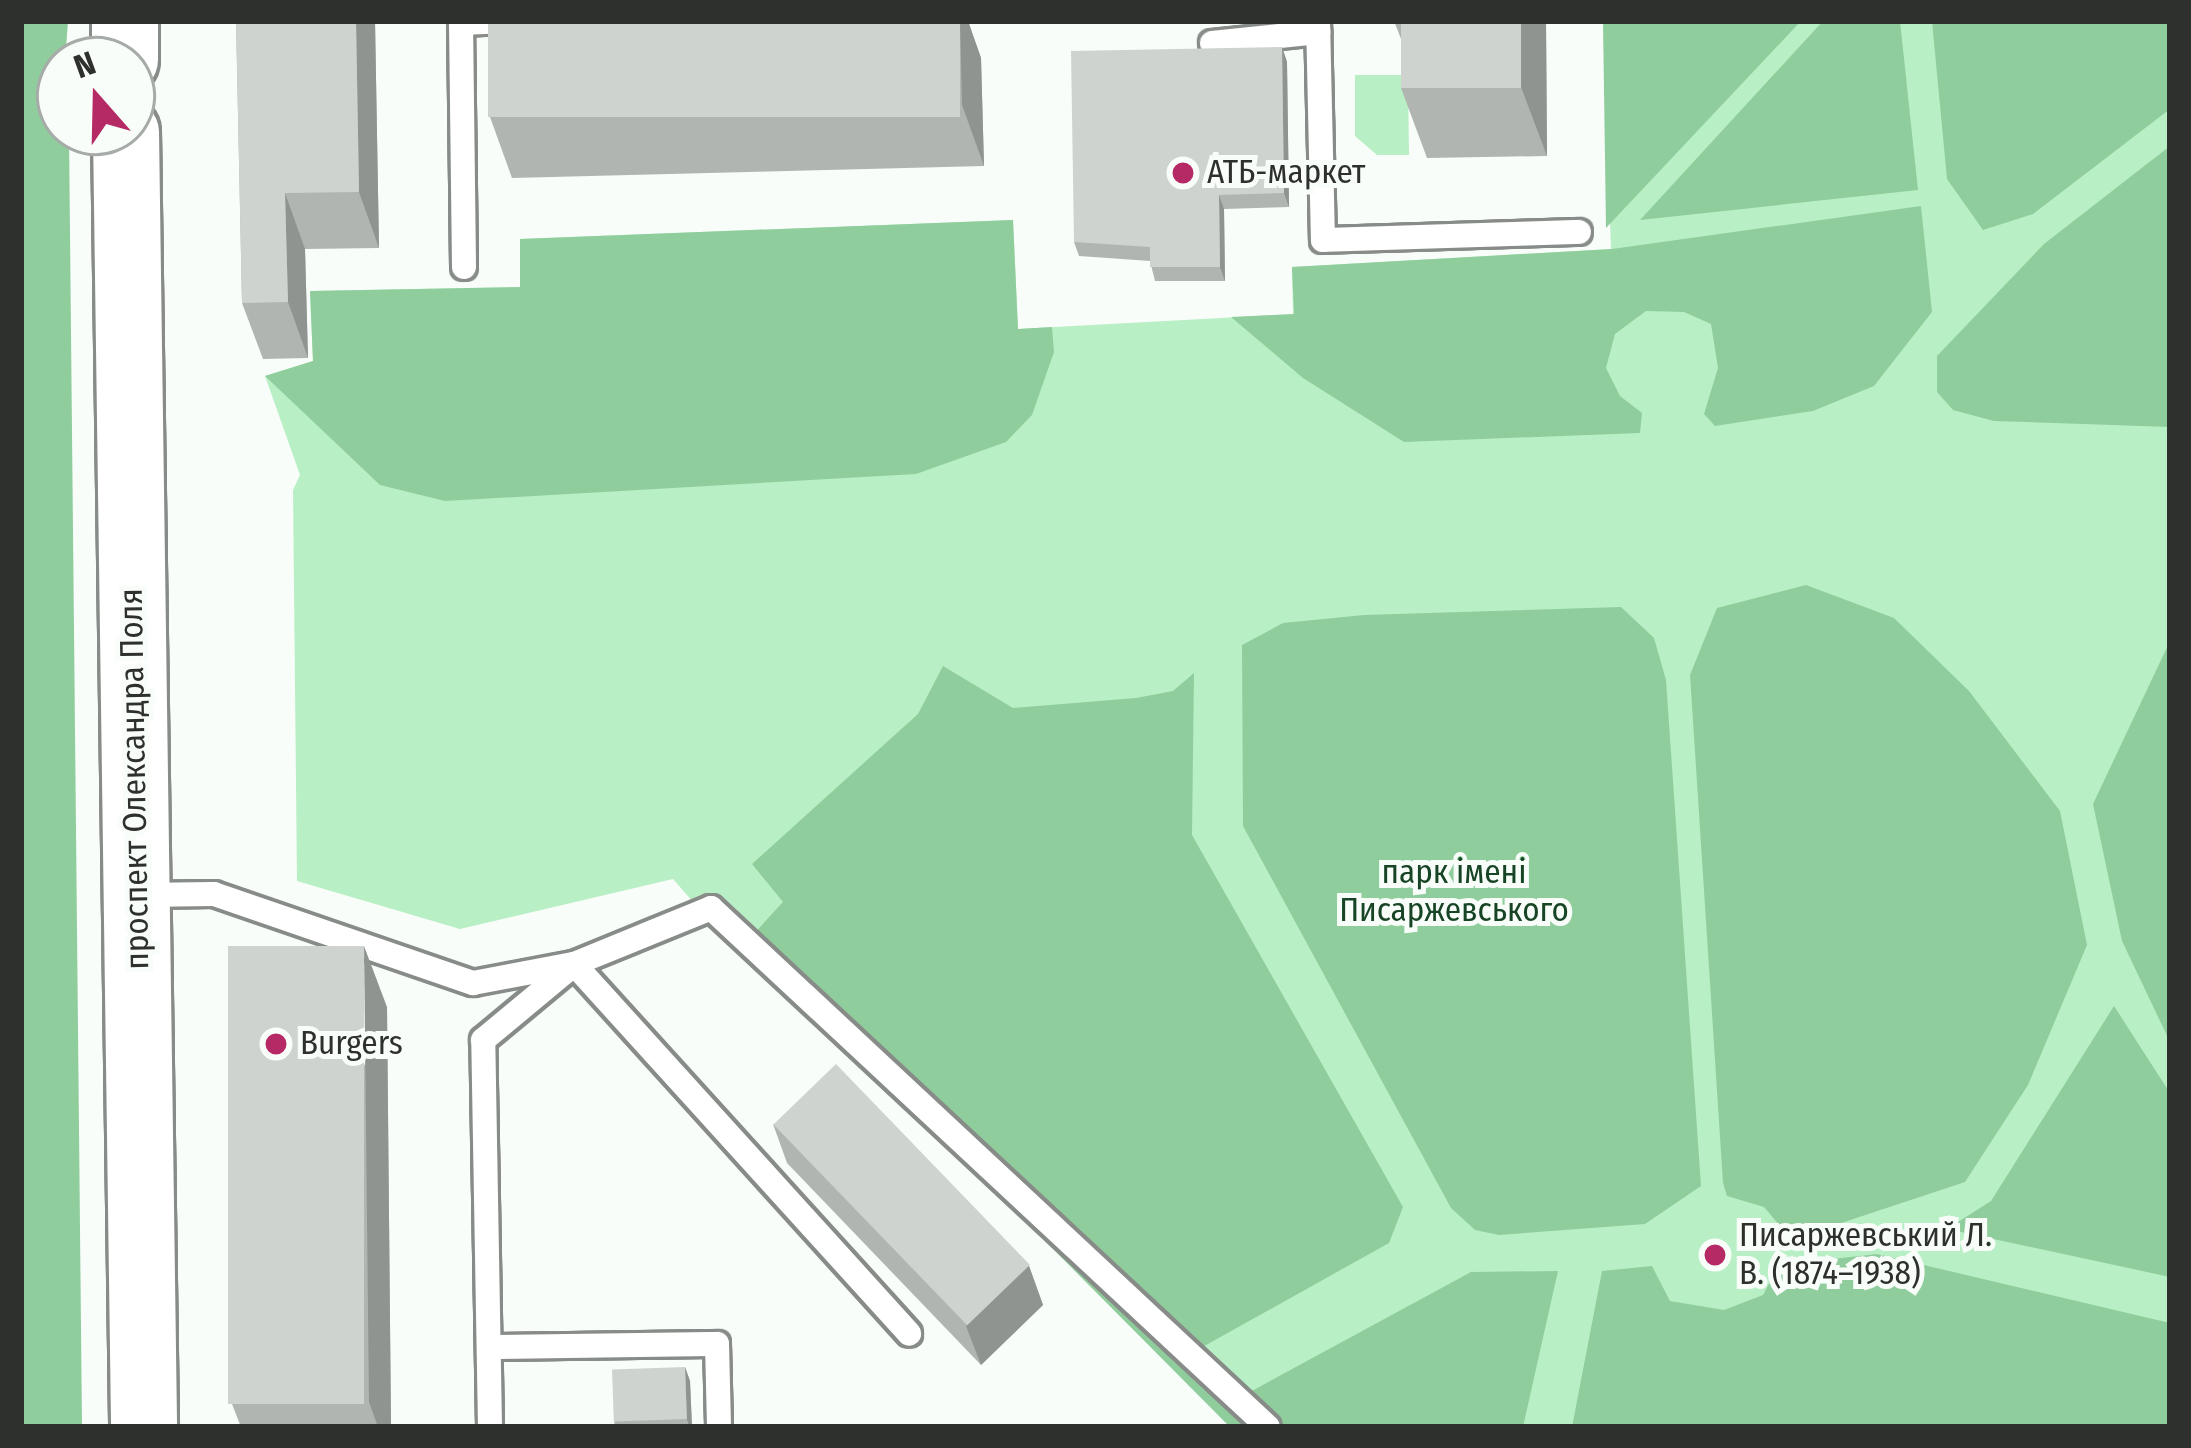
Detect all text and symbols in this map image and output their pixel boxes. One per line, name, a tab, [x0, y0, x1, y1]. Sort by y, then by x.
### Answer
north arrow	[36, 36, 156, 156]
text: N	[69, 43, 101, 87]
place label: АТБ-маркет	[1207, 153, 1365, 193]
marker: АТБ-маркет	[1170, 160, 1196, 186]
street label: проспект Олександра Поля	[112, 588, 158, 970]
park label: парк імені Писаржевського	[1339, 853, 1569, 931]
place label: Burgers	[300, 1024, 403, 1064]
marker: Burgers	[263, 1031, 289, 1057]
place label: Писаржевський Л. В. (1874–1938)	[1739, 1216, 1992, 1294]
marker: Писаржевський Л. В. (1874–1938)	[1702, 1242, 1728, 1268]

